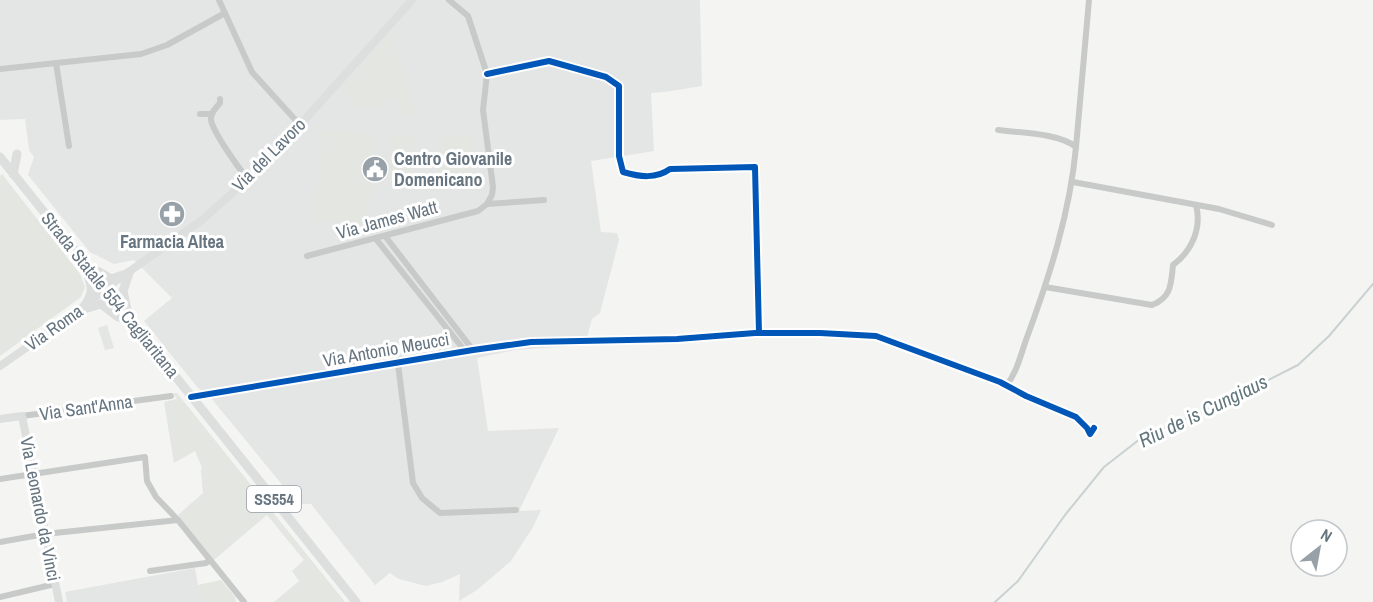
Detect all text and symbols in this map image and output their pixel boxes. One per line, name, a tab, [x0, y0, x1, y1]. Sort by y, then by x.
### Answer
street label: Via del Lavoro	[226, 112, 311, 197]
place label: Centro Giovanile Domenicano	[394, 146, 512, 192]
public building icon: Centro Giovanile Domenicano	[360, 154, 390, 184]
street label: Via James Watt	[334, 194, 440, 245]
pharmacy icon: Farmacia Altea	[157, 199, 187, 229]
street label: Strada Statale 554 Cagliaritana	[36, 206, 185, 383]
place label: Farmacia Altea	[120, 229, 225, 254]
street label: Via Roma	[20, 299, 88, 357]
street label: Via Antonio Meucci	[321, 326, 451, 373]
water label: Riu de is Cungiaus	[1134, 368, 1272, 453]
street label: Via Sant'Anna	[38, 389, 134, 426]
street label: Via Leonardo da Vinci	[14, 435, 67, 583]
road number: SS554	[247, 486, 301, 512]
north arrow	[1289, 518, 1349, 578]
text: N	[1317, 523, 1336, 547]

